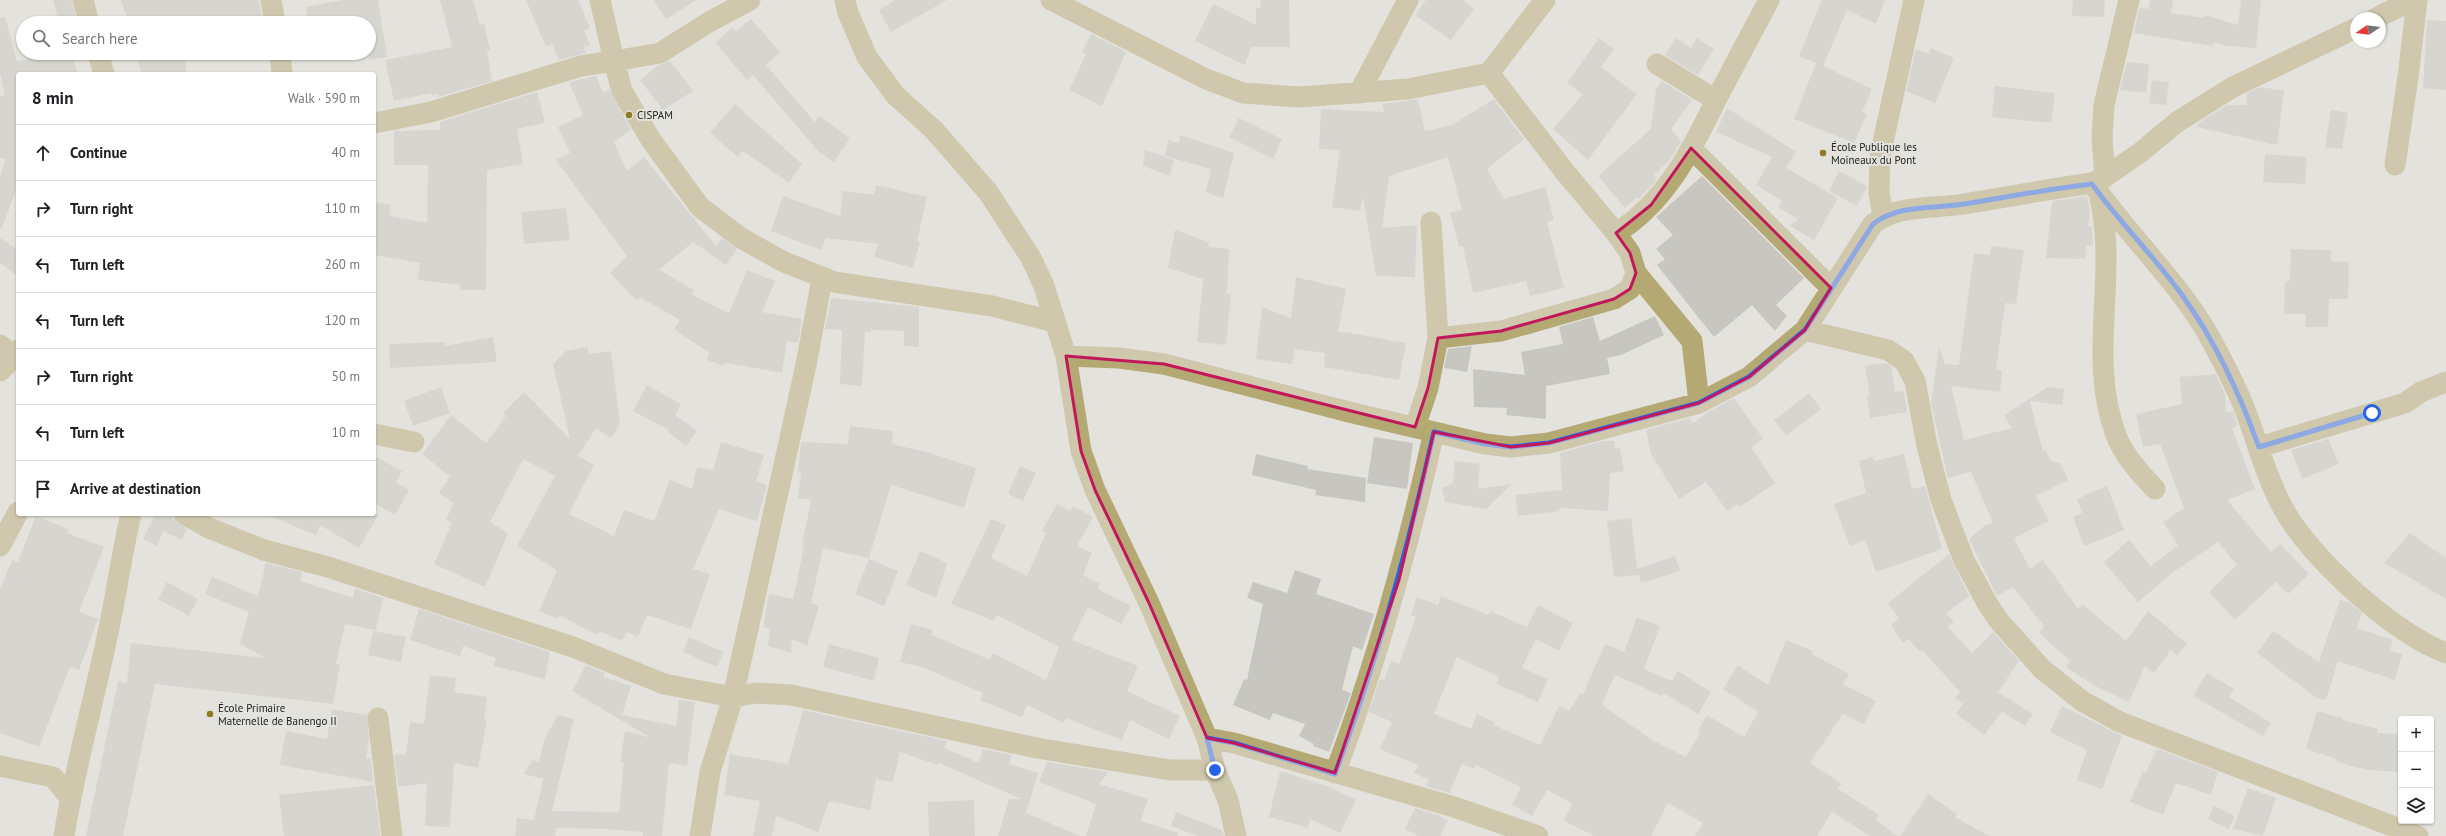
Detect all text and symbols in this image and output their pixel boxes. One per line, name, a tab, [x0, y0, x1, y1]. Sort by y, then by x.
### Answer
north arrow	[2350, 12, 2386, 48]
search box	[16, 16, 376, 60]
icon: search	[30, 27, 52, 49]
text: Search here	[62, 29, 138, 48]
text: 8 min	[32, 87, 73, 109]
text: Walk · 590 m	[288, 90, 360, 107]
place label: CISPAM	[637, 108, 673, 122]
marker: CISPAM	[624, 110, 634, 120]
place label: École Publique les Moineaux du Pont	[1831, 140, 1917, 167]
icon: ahead	[32, 142, 54, 164]
text: Continue	[70, 143, 127, 162]
text: 40 m	[332, 144, 360, 161]
marker: École Publique les Moineaux du Pont	[1818, 148, 1828, 158]
icon: right	[32, 198, 54, 220]
text: Turn right	[70, 199, 133, 218]
text: 110 m	[325, 200, 360, 217]
icon: left	[32, 254, 54, 276]
text: Turn left	[70, 255, 124, 274]
text: 260 m	[325, 256, 360, 273]
icon: left	[32, 310, 54, 332]
text: Turn left	[70, 311, 124, 330]
text: 120 m	[325, 312, 360, 329]
icon: right	[32, 366, 54, 388]
text: Turn right	[70, 367, 133, 386]
text: 50 m	[332, 368, 360, 385]
route start	[2363, 404, 2381, 422]
icon: left	[32, 422, 54, 444]
text: Turn left	[70, 423, 124, 442]
text: 10 m	[332, 424, 360, 441]
icon: arrive	[32, 478, 54, 500]
text: Arrive at destination	[70, 479, 201, 498]
place label: École Primaire Maternelle de Banengo II	[218, 701, 337, 728]
marker: École Primaire Maternelle de Banengo II	[205, 709, 215, 719]
map controls	[2398, 716, 2434, 824]
button: +	[2398, 716, 2434, 752]
button: −	[2398, 752, 2434, 788]
route end	[1206, 761, 1224, 779]
button: layers	[2398, 788, 2434, 824]

